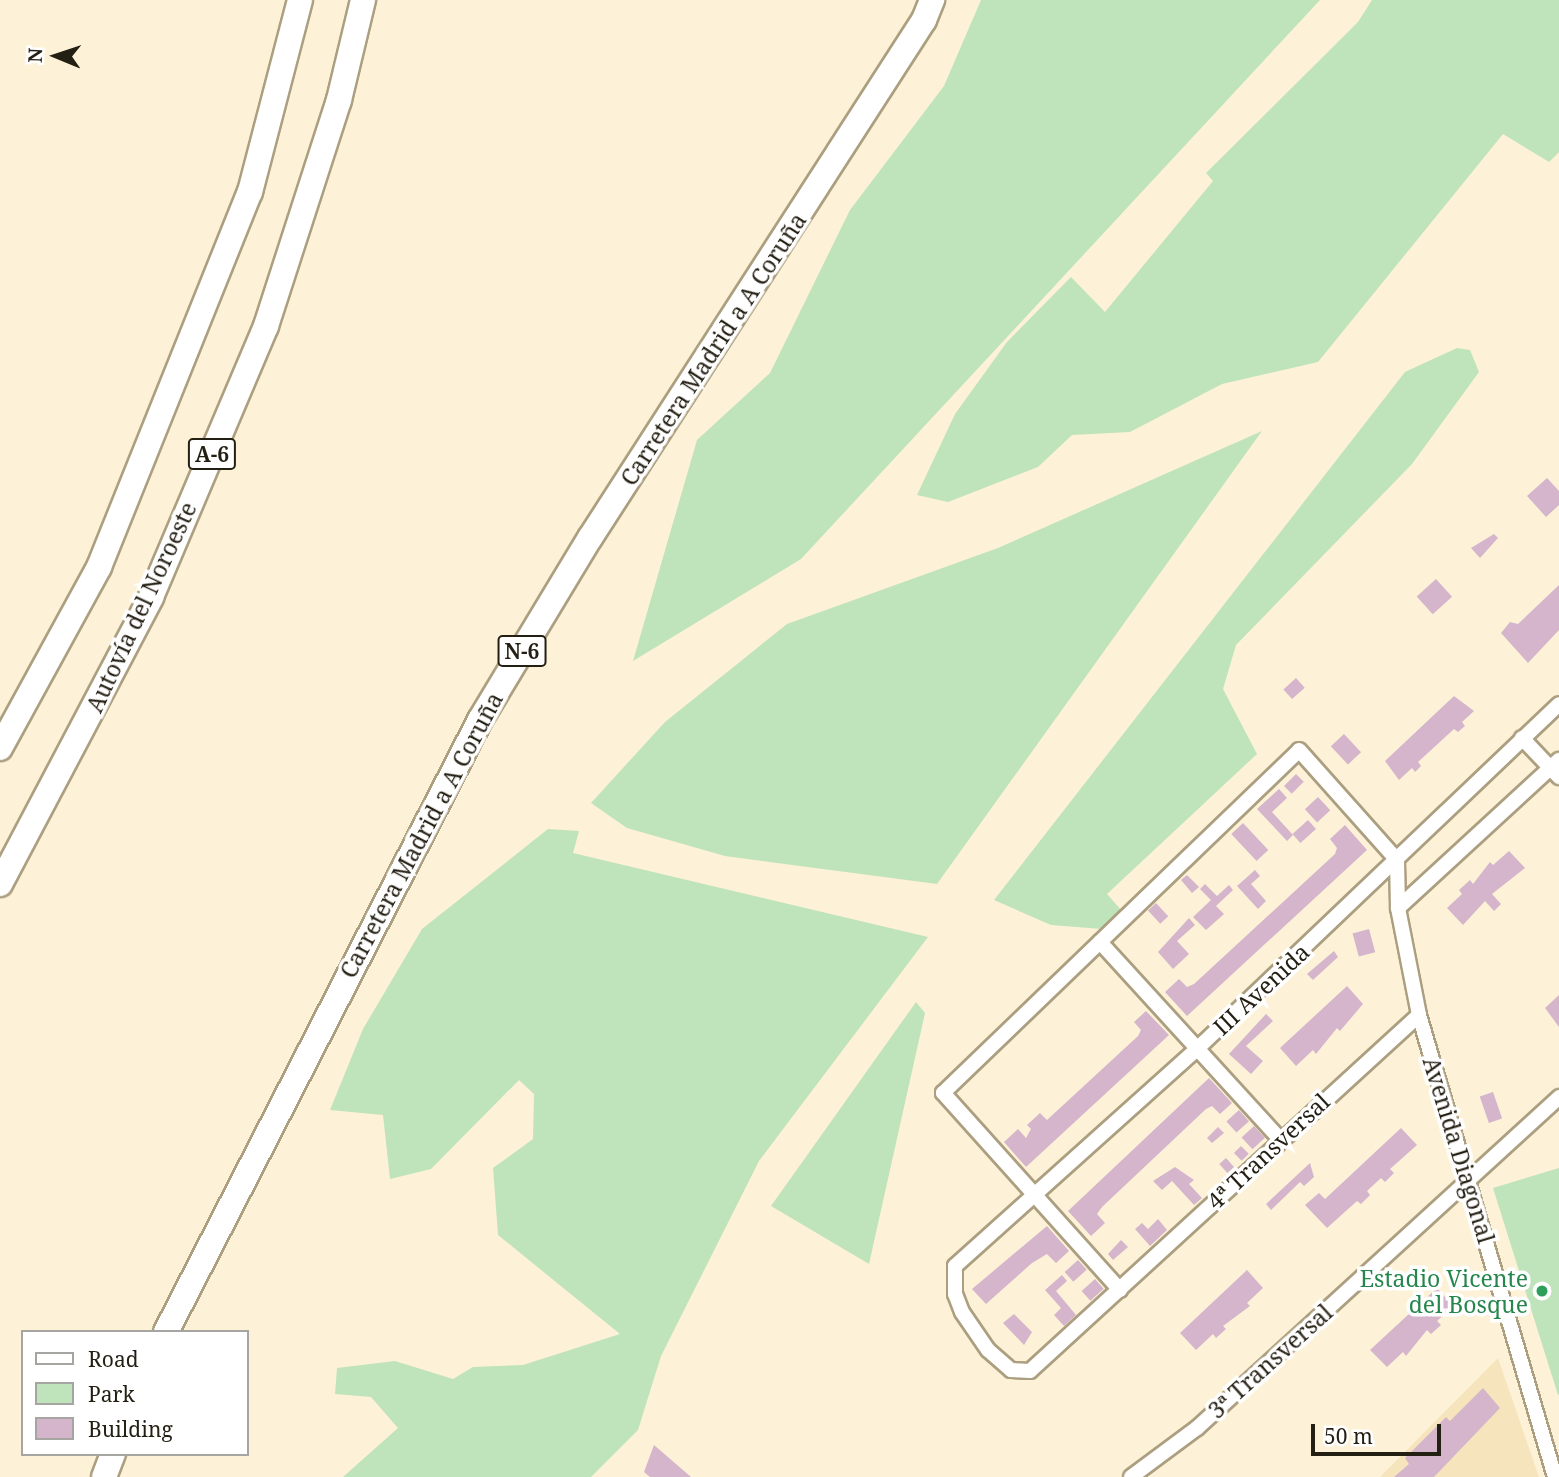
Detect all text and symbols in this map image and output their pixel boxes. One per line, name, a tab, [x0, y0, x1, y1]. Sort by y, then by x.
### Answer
north arrow	[21, 21, 91, 91]
text: N	[22, 47, 48, 63]
street label: Carretera Madrid a A Coruña	[614, 208, 812, 490]
road number: A-6	[188, 436, 236, 472]
street label: Autovía del Noroeste	[80, 497, 202, 717]
road number: N-6	[498, 634, 546, 668]
street label: Carretera Madrid a A Coruña	[334, 688, 508, 982]
street label: III Avenida	[1207, 938, 1315, 1040]
street label: Avenida Diagonal	[1418, 1054, 1500, 1246]
street label: 4ª Transversal	[1201, 1087, 1335, 1215]
place label: Estadio Vicente del Bosque	[1360, 1264, 1528, 1318]
marker: Estadio Vicente del Bosque	[1534, 1283, 1550, 1299]
street label: 3ª Transversal	[1202, 1298, 1338, 1424]
legend	[21, 1330, 248, 1456]
text: Road	[88, 1345, 139, 1373]
text: Park	[88, 1380, 135, 1408]
scale bar	[1314, 1410, 1444, 1454]
text: Building	[88, 1415, 173, 1443]
text: 50 m	[1324, 1422, 1373, 1450]

